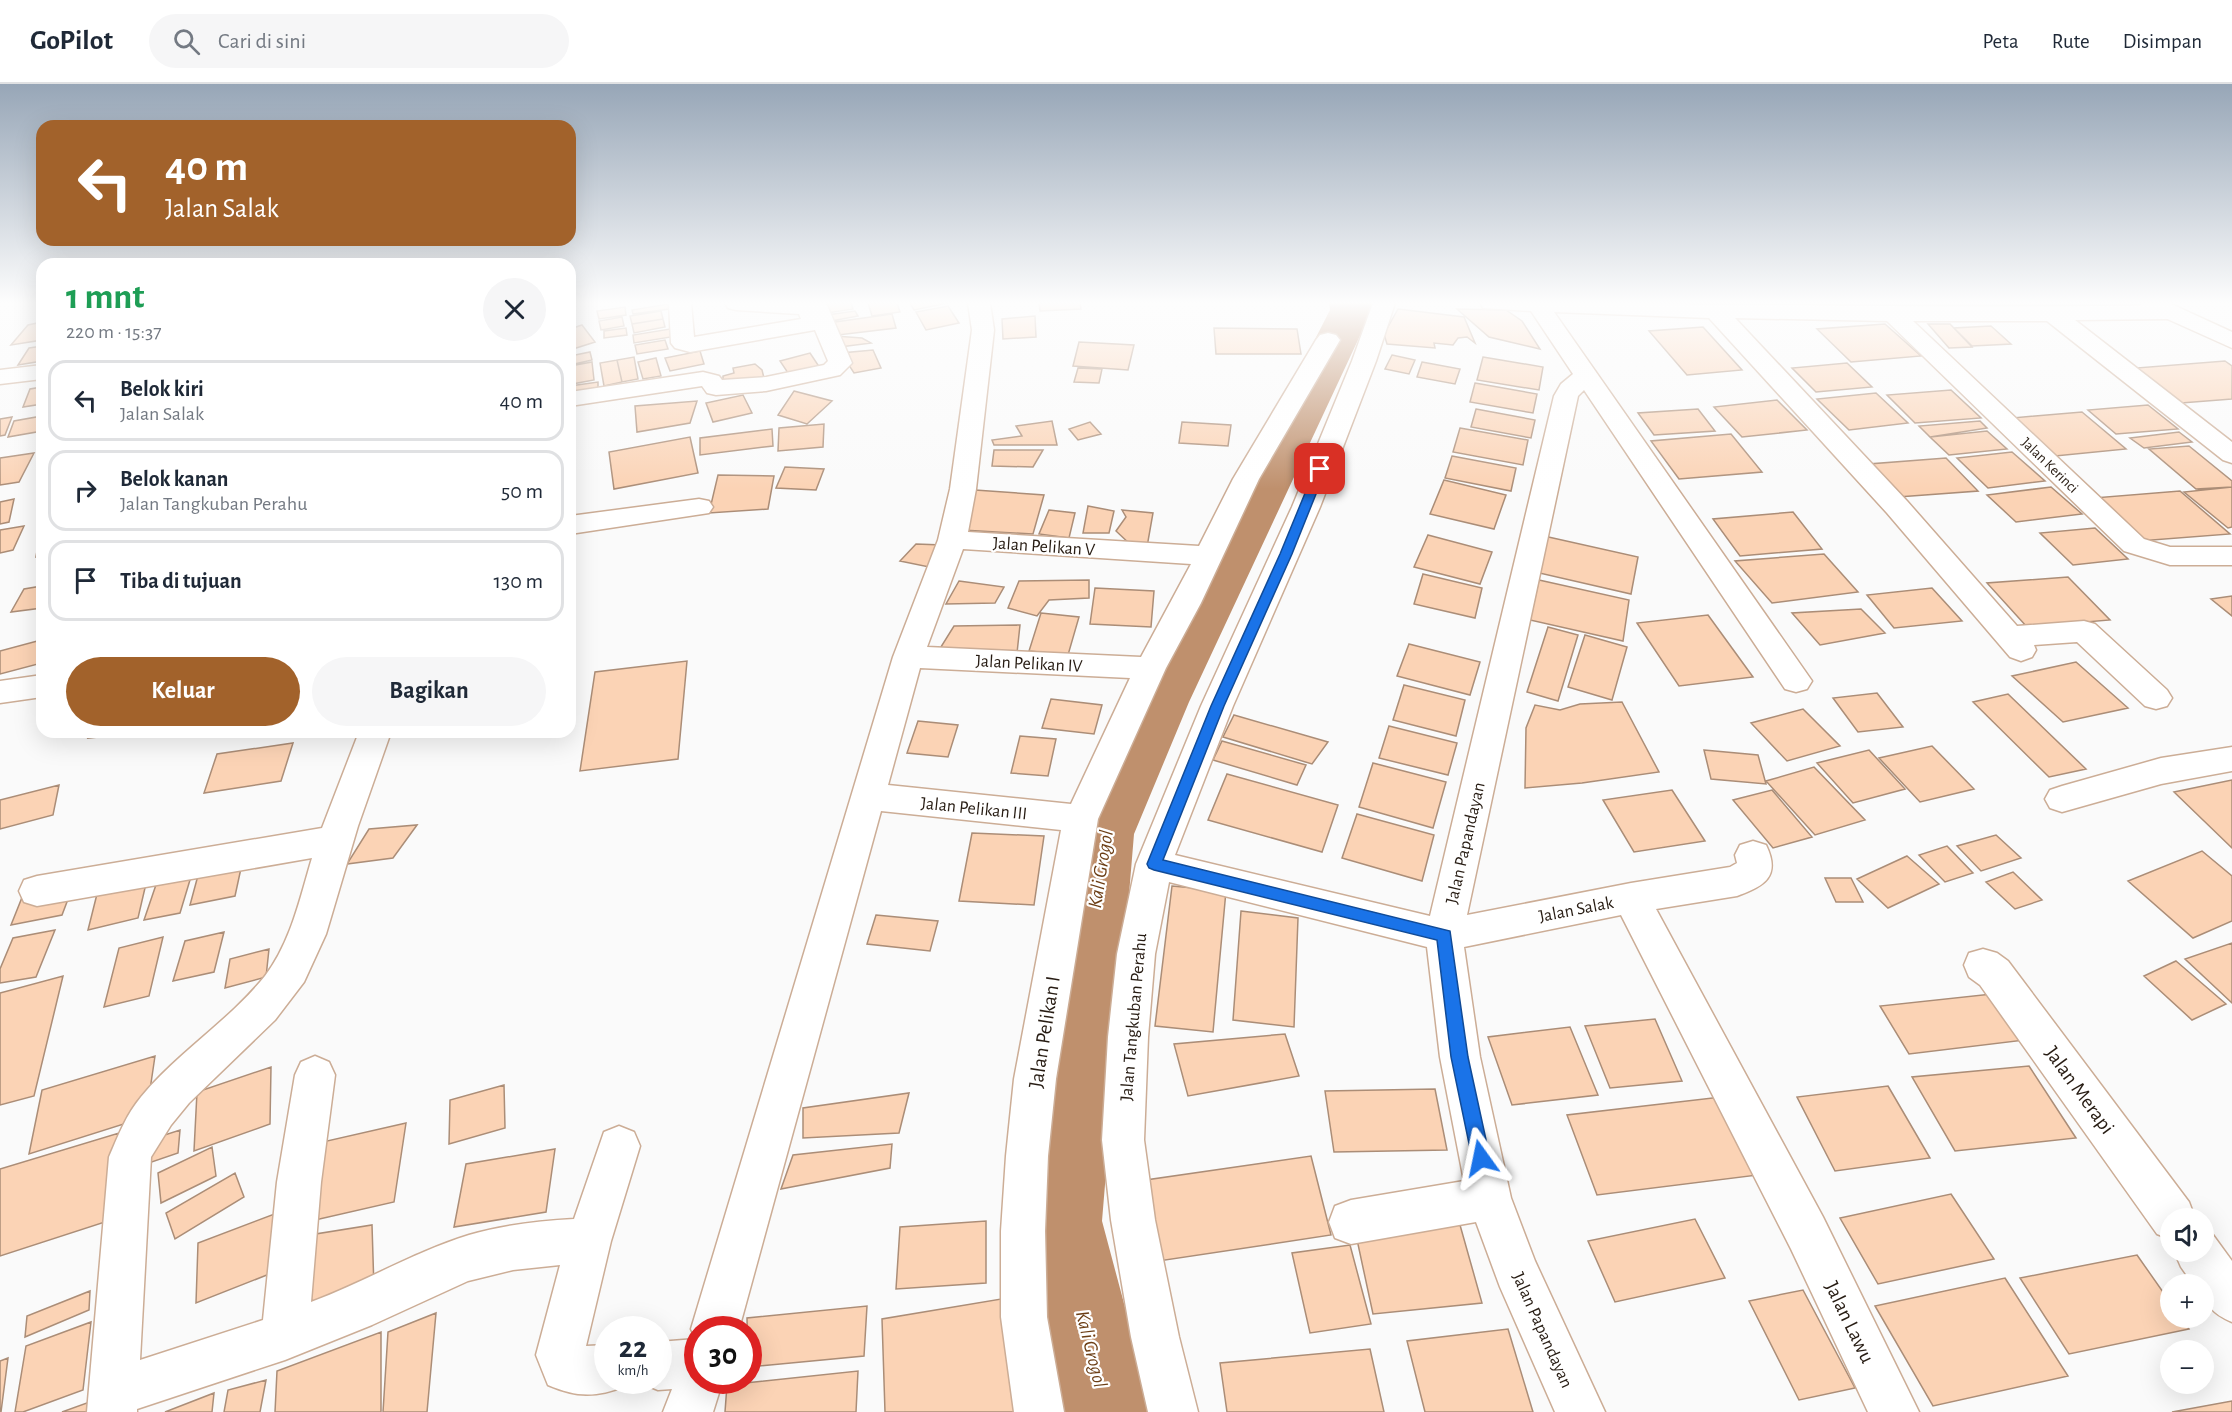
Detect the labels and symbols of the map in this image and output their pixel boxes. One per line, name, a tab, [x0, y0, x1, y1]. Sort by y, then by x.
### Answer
street label: Jalan Kerinci	[2018, 435, 2081, 496]
pin	[1294, 443, 1345, 494]
street label: Jalan Pelikan V	[992, 534, 1097, 560]
street label: Jalan Pelikan IV	[975, 652, 1084, 676]
street label: Jalan Papandayan	[1443, 781, 1489, 906]
street label: Jalan Pelikan III	[920, 794, 1028, 824]
water label: Kali Grogol	[1085, 829, 1117, 910]
street label: Jalan Salak	[1537, 894, 1616, 926]
street label: Jalan Tangkuban Perahu	[1118, 932, 1150, 1102]
street label: Jalan Pelikan I	[1025, 974, 1064, 1090]
street label: Jalan Merapi	[2041, 1043, 2118, 1138]
position arrow	[1449, 1126, 1513, 1190]
street label: Jalan Papandayan	[1509, 1270, 1576, 1391]
street label: Jalan Lawu	[1821, 1278, 1878, 1367]
water label: Kali Grogol	[1072, 1309, 1110, 1390]
speed limit sign: 30	[684, 1316, 762, 1394]

